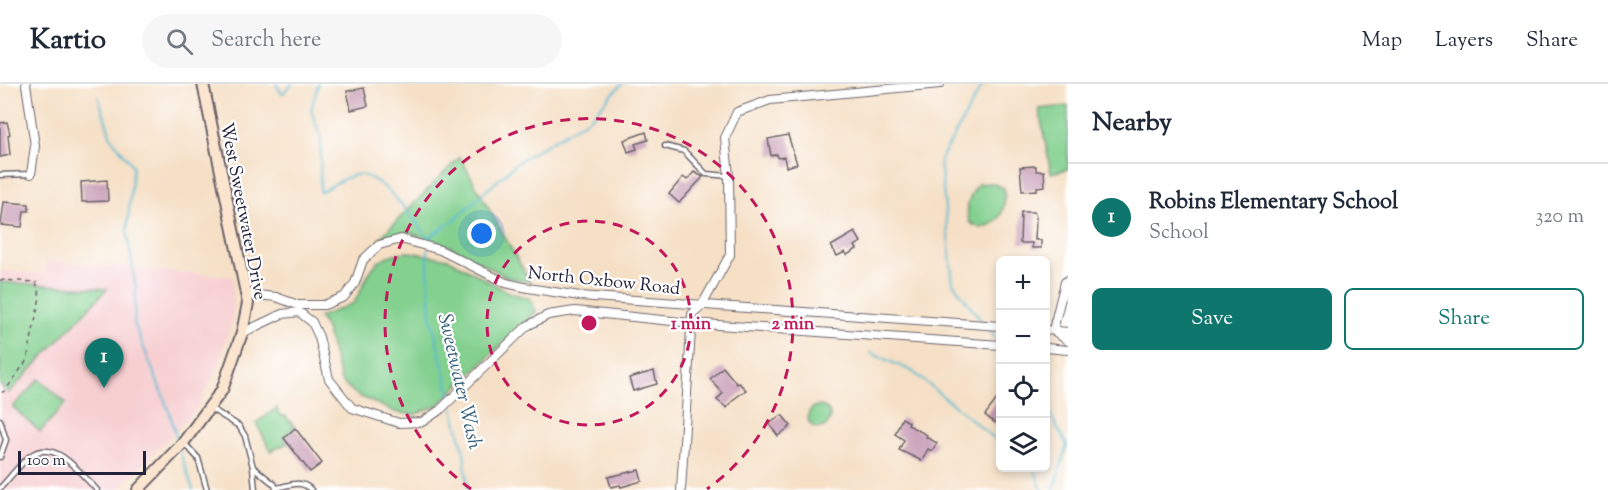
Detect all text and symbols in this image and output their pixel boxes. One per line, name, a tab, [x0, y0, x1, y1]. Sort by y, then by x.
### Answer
search box	[142, 14, 562, 68]
text: Kartio	[30, 21, 106, 61]
icon: search	[163, 25, 196, 58]
text: Search here	[211, 25, 321, 57]
text: Map	[1362, 26, 1402, 56]
text: Layers	[1435, 26, 1493, 56]
text: Share	[1526, 26, 1578, 56]
text: Nearby	[1092, 105, 1172, 142]
street label: West Sweetwater Drive	[212, 120, 272, 302]
text: Robins Elementary School	[1149, 187, 1398, 219]
text: 1	[1108, 203, 1115, 232]
text: 320 m	[1535, 203, 1584, 232]
your location	[467, 219, 496, 248]
text: School	[1149, 219, 1209, 248]
map controls	[996, 256, 1050, 472]
button: +	[996, 256, 1050, 310]
street label: North Oxbow Road	[526, 261, 681, 303]
button: Save	[1092, 288, 1332, 350]
button: Share	[1344, 288, 1584, 350]
button: −	[996, 310, 1050, 364]
water label: Sweetwater Wash	[429, 311, 488, 453]
text: 1 min	[671, 312, 712, 338]
text: 2 min	[772, 312, 815, 338]
centre of rings	[579, 313, 599, 333]
pin: 1	[84, 338, 124, 388]
button: locate	[996, 364, 1050, 418]
button: layers	[996, 418, 1050, 472]
scale bar	[18, 448, 146, 476]
text: 100 m	[27, 450, 66, 473]

